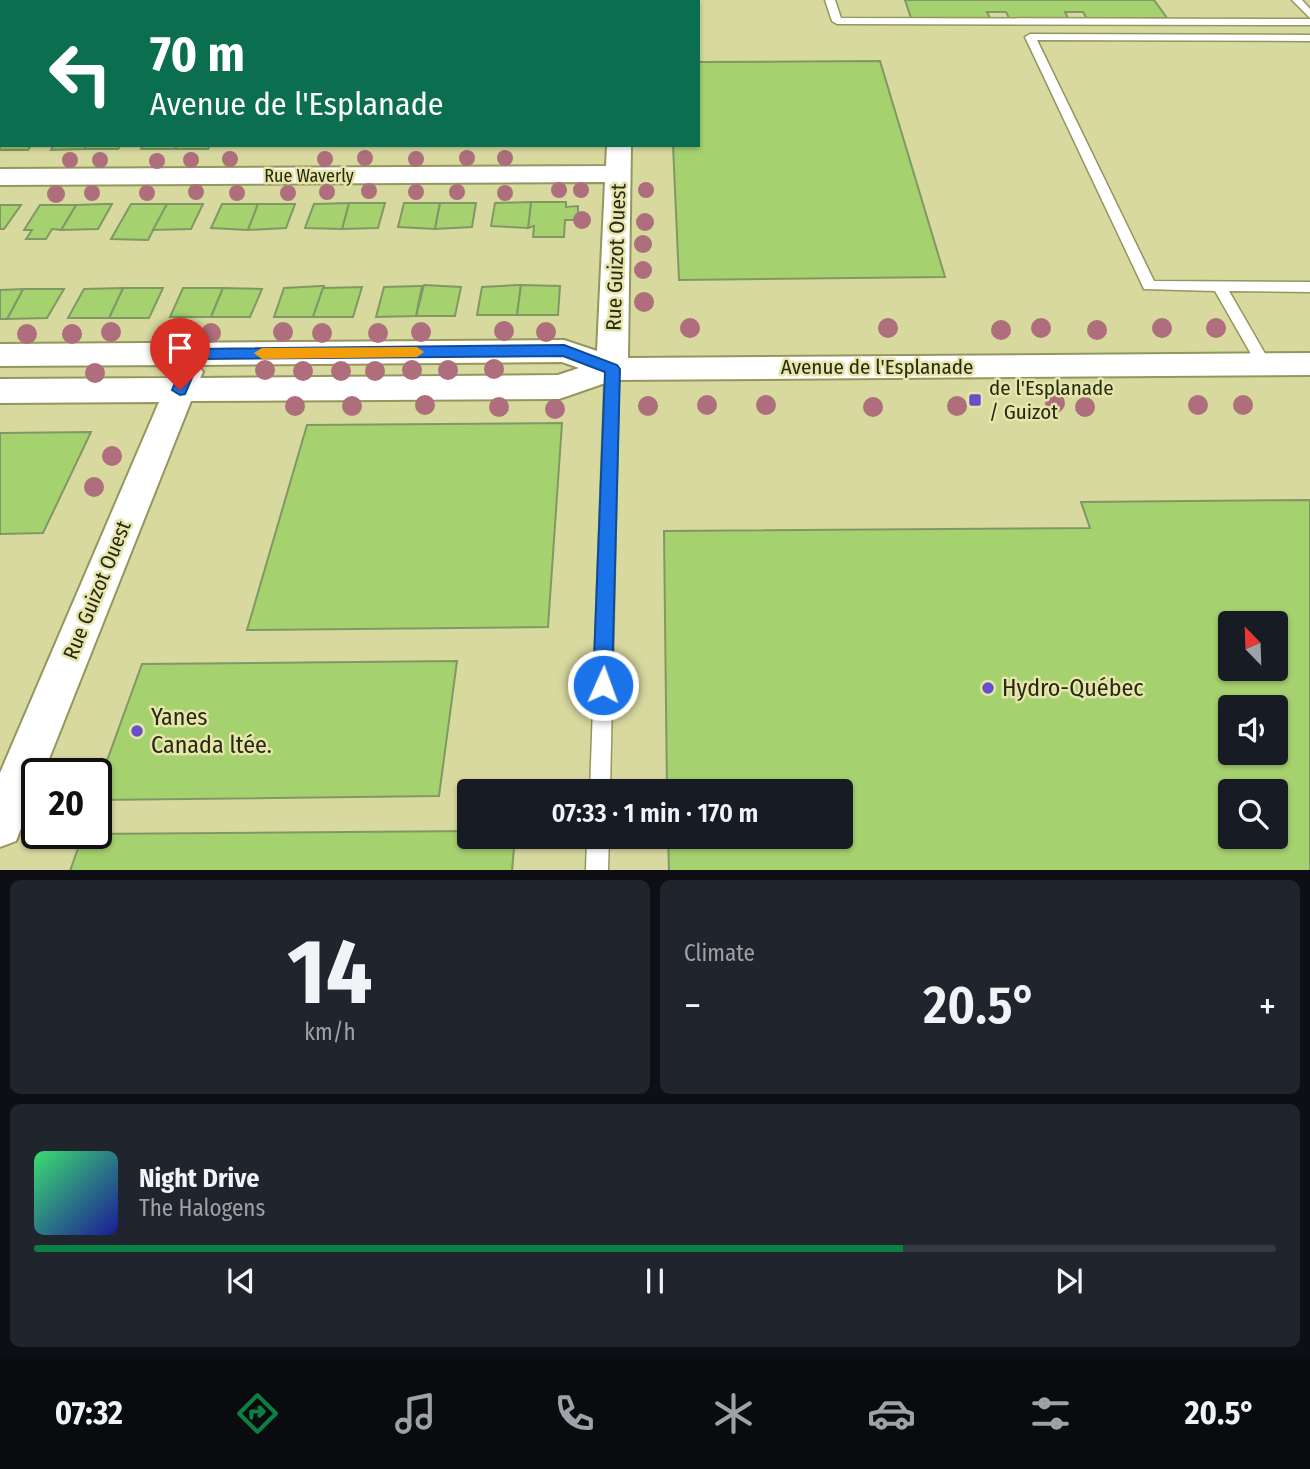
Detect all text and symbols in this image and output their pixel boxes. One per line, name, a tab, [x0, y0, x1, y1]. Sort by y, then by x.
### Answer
text: 70 m	[150, 25, 245, 84]
icon: left	[35, 28, 126, 119]
text: Avenue de l'Esplanade	[150, 85, 444, 123]
street label: Rue Waverly	[264, 165, 354, 187]
street label: Rue Guizot Ouest	[600, 183, 632, 331]
pin	[150, 318, 210, 390]
icon: arrive	[161, 329, 199, 367]
street label: Avenue de l'Esplanade	[781, 354, 973, 380]
place label: de l'Esplanade / Guizot	[989, 375, 1114, 425]
marker: de l'Esplanade / Guizot	[967, 392, 983, 408]
street label: Rue Guizot Ouest	[57, 517, 137, 663]
north arrow	[1218, 611, 1288, 681]
map controls	[1218, 611, 1288, 849]
position arrow	[566, 648, 640, 722]
place label: Hydro-Québec	[1002, 674, 1144, 702]
marker: Hydro-Québec	[980, 680, 996, 696]
button: sound	[1218, 695, 1288, 765]
place label: Yanes Canada ltée.	[151, 703, 272, 759]
marker: Yanes Canada ltée.	[129, 723, 145, 739]
speed limit sign: 20	[21, 758, 112, 849]
button: search	[1218, 779, 1288, 849]
text: 07:33 · 1 min · 170 m	[552, 798, 758, 829]
text: 14	[287, 918, 373, 1027]
text: Climate	[684, 939, 755, 967]
text: 20.5°	[923, 974, 1037, 1037]
text: −	[684, 983, 701, 1029]
text: +	[1259, 983, 1276, 1029]
text: km/h	[304, 1018, 356, 1046]
text: Night Drive	[139, 1163, 259, 1194]
text: The Halogens	[139, 1194, 265, 1222]
icon: previous	[222, 1262, 260, 1300]
icon: pause	[636, 1262, 674, 1300]
icon: next	[1050, 1262, 1088, 1300]
icon: directions	[233, 1389, 282, 1438]
icon: music	[391, 1389, 440, 1438]
icon: phone	[550, 1389, 599, 1438]
icon: climate	[709, 1389, 758, 1438]
icon: car	[867, 1389, 916, 1438]
icon: filters	[1026, 1389, 1075, 1438]
text: 07:32	[55, 1394, 123, 1432]
text: 20.5°	[1185, 1394, 1255, 1432]

